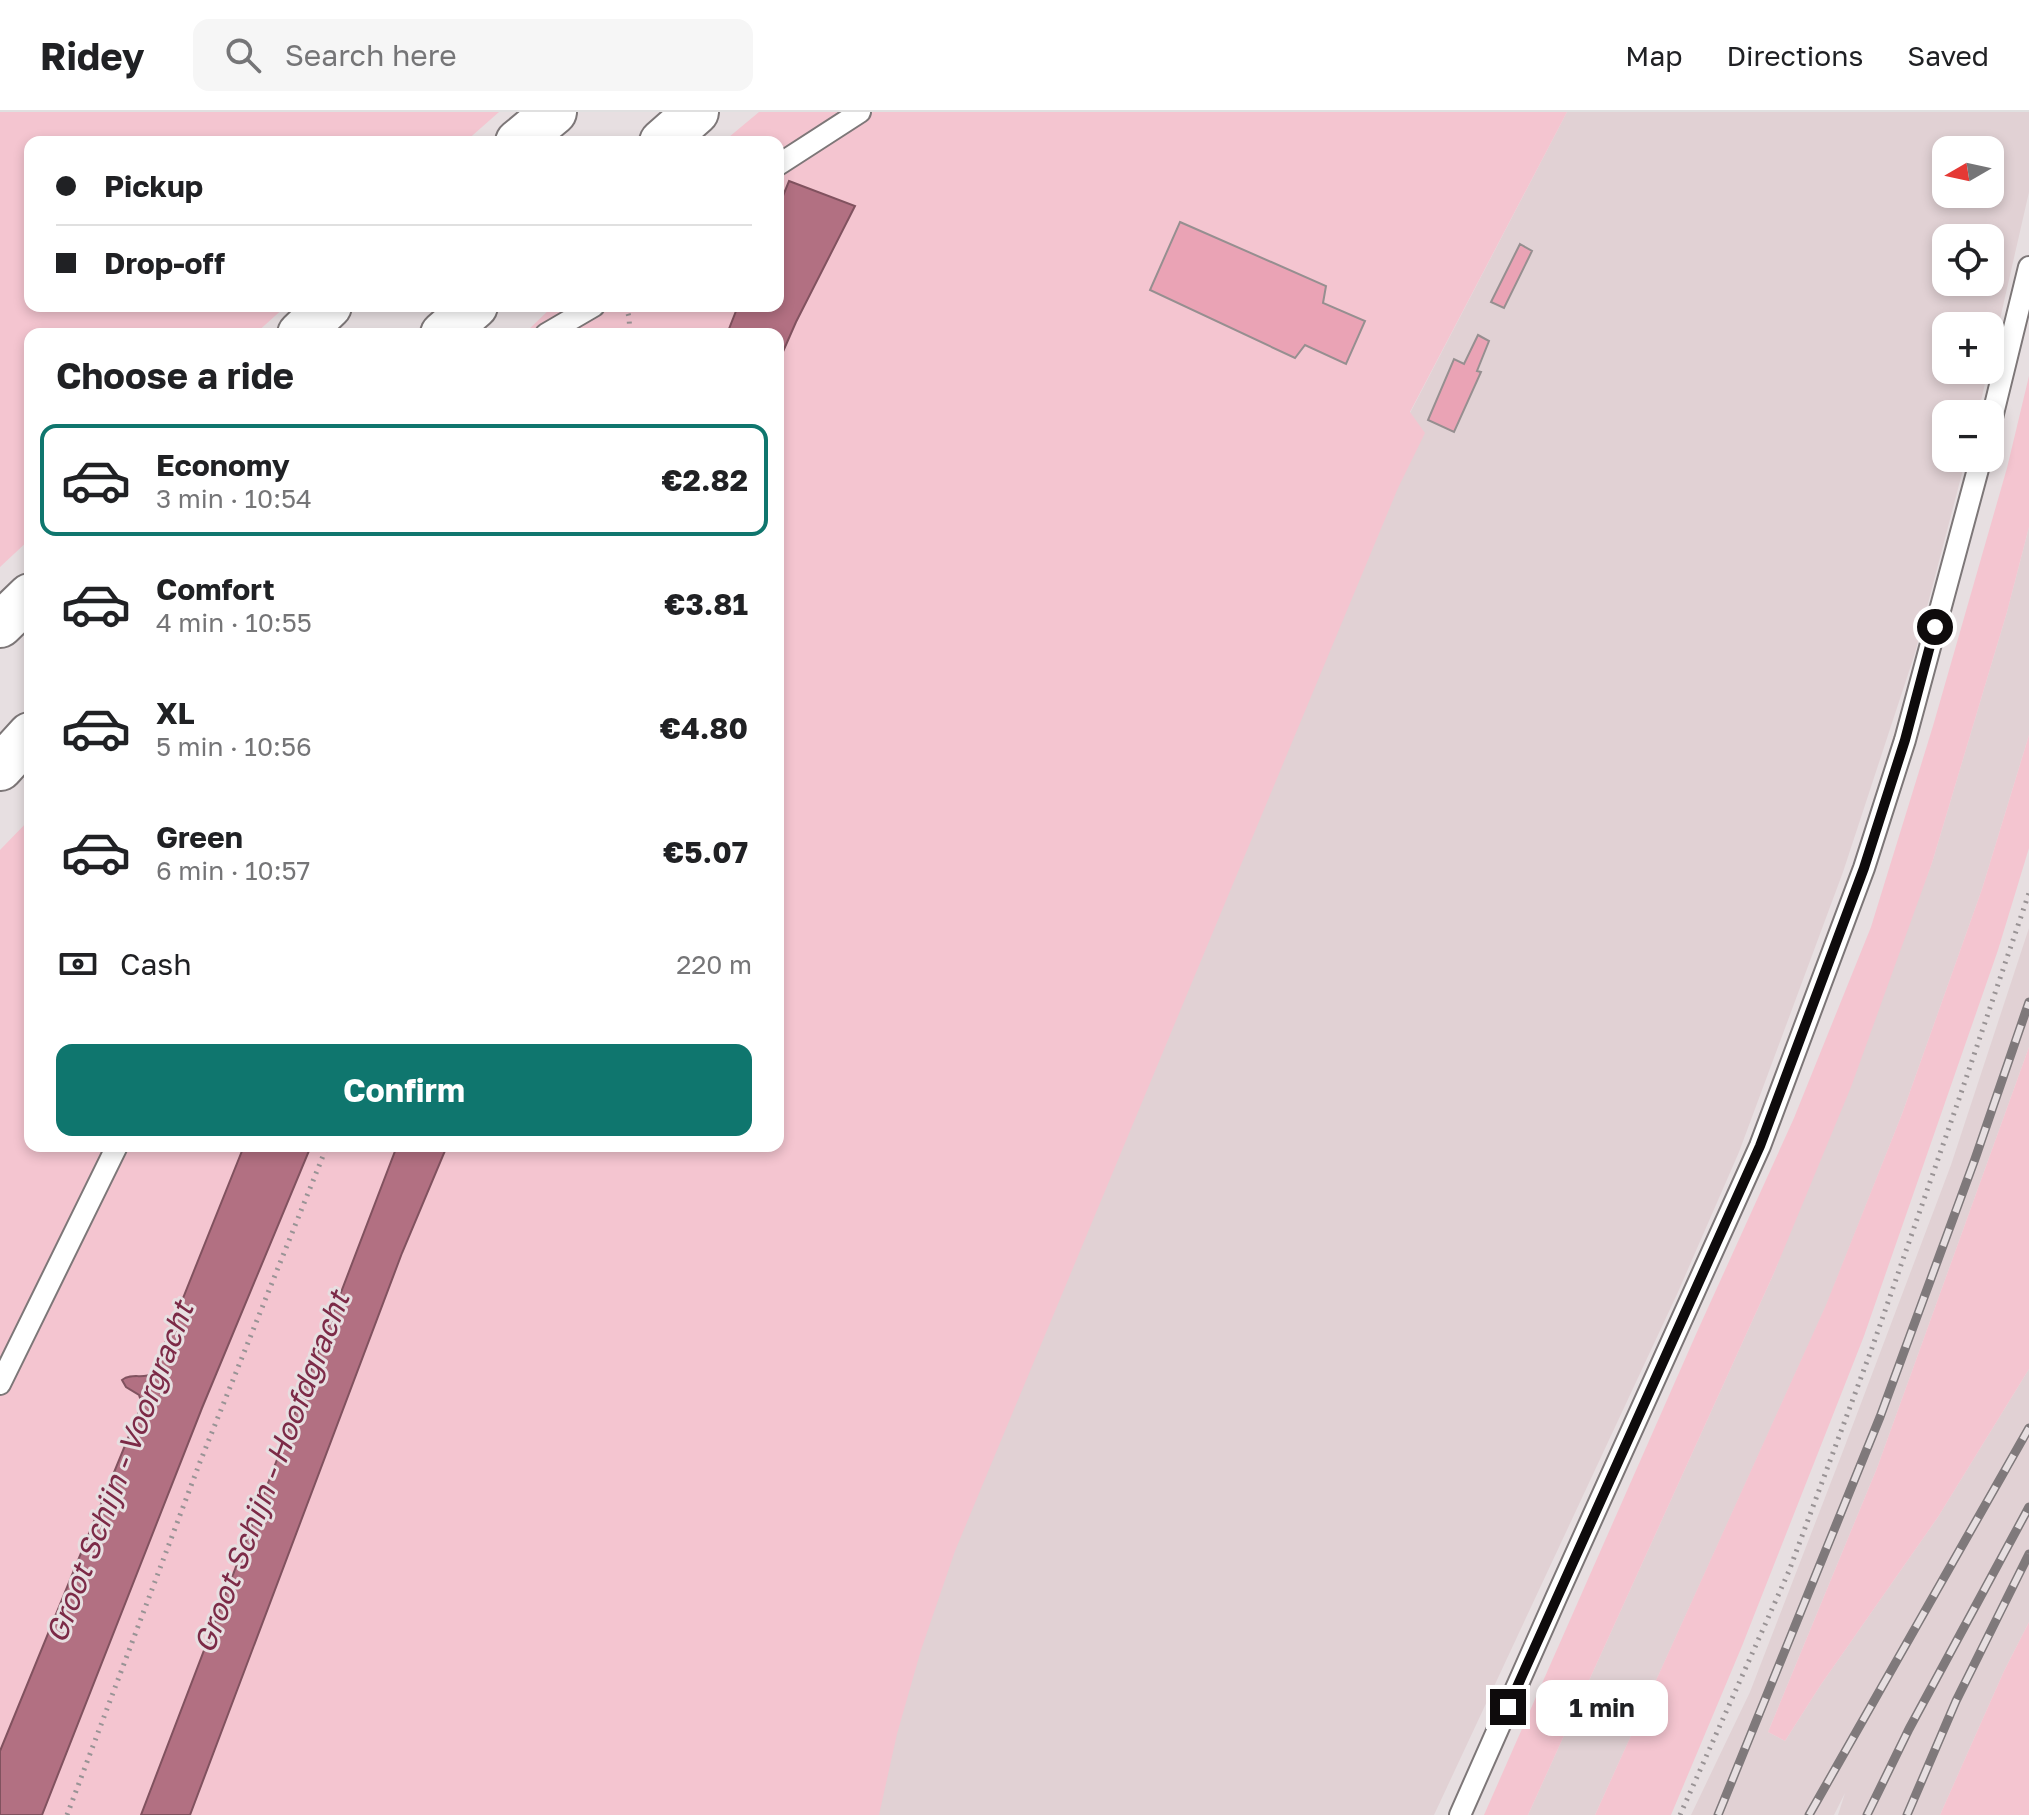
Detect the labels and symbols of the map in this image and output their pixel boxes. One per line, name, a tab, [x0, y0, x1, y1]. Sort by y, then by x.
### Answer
north arrow	[1932, 136, 2004, 208]
route start	[1917, 609, 1953, 645]
water label: Groot Schijn - Hoofdgracht	[185, 1284, 358, 1658]
water label: Groot Schijn - Voorgracht	[37, 1294, 202, 1647]
callout: 1 min	[1536, 1679, 1668, 1735]
route end	[1490, 1689, 1526, 1725]

